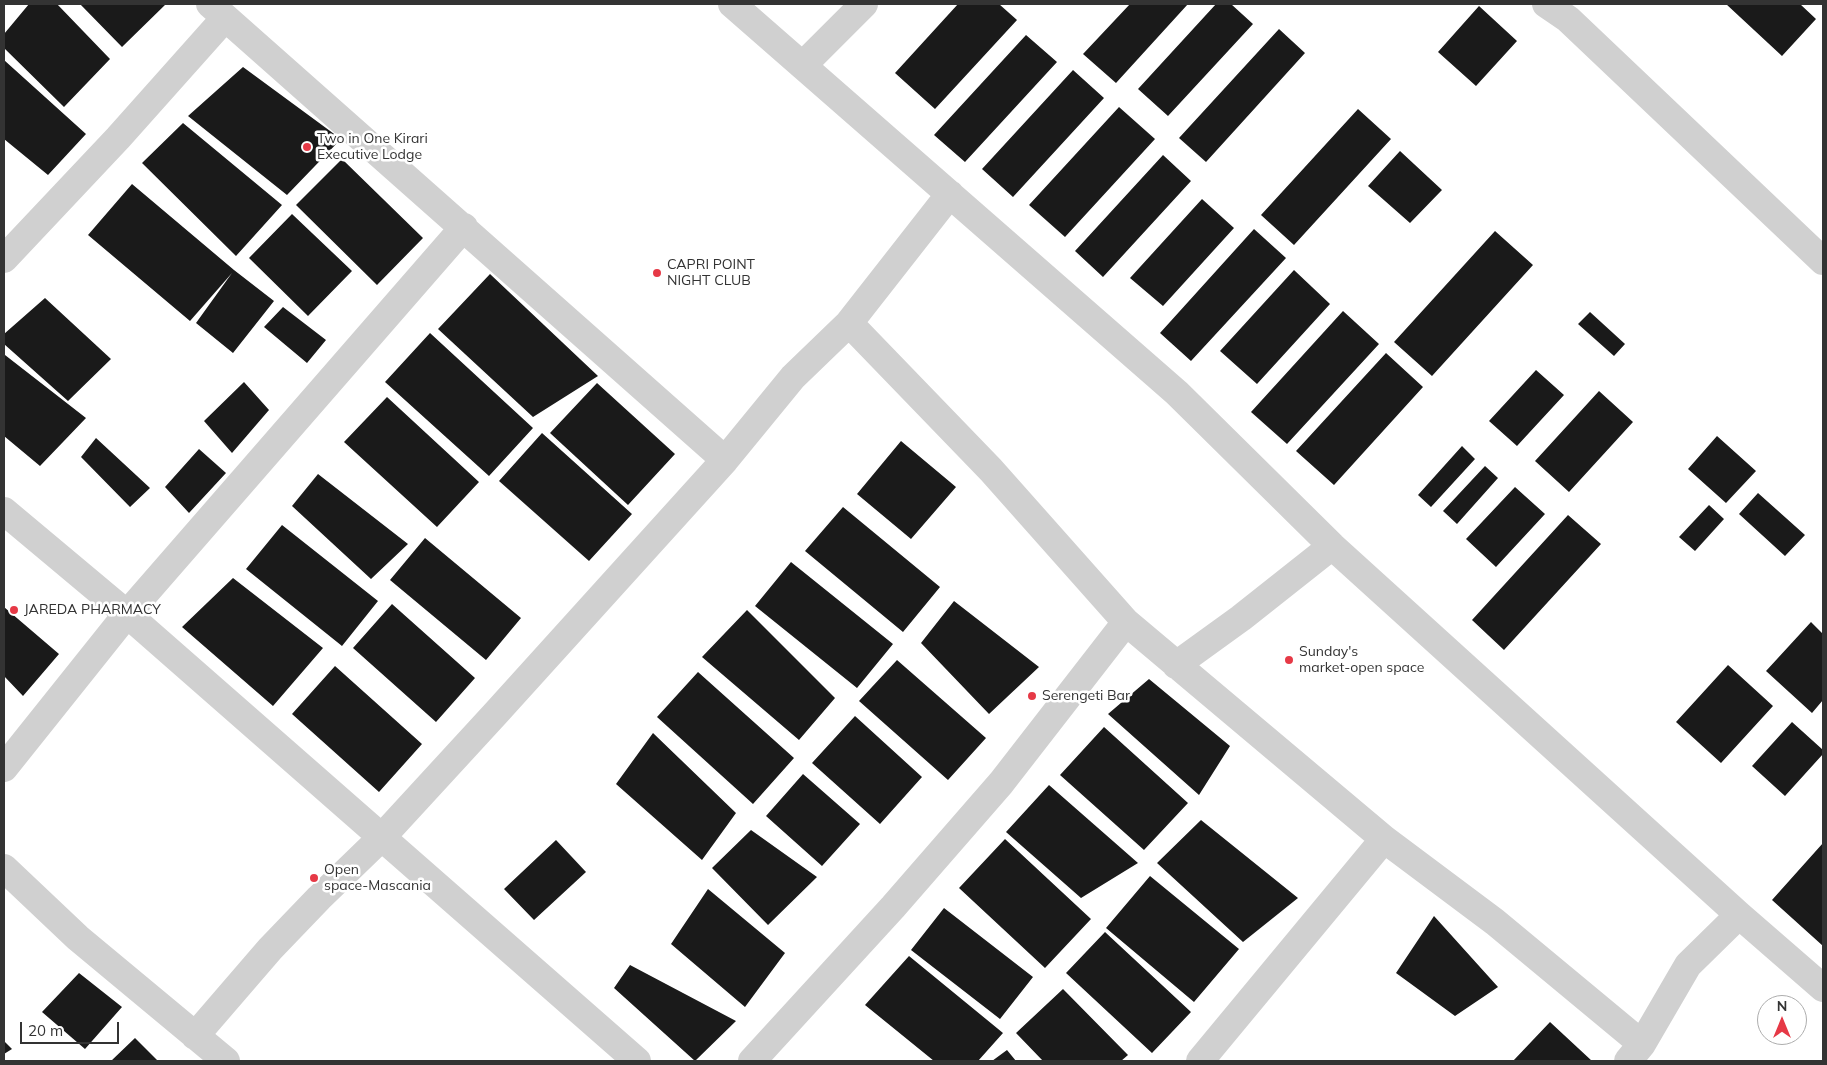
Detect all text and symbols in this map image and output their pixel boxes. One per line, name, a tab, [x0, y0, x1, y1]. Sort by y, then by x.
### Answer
place label: Two in One Kirari Executive Lodge	[317, 131, 428, 164]
marker: Two in One Kirari Executive Lodge	[301, 141, 313, 153]
place label: CAPRI POINT NIGHT CLUB	[667, 257, 755, 290]
marker: CAPRI POINT NIGHT CLUB	[651, 267, 663, 279]
place label: JAREDA PHARMACY	[24, 602, 161, 618]
marker: JAREDA PHARMACY	[8, 604, 20, 616]
place label: Sunday's market-open space	[1299, 644, 1424, 676]
marker: Sunday's market-open space	[1283, 654, 1295, 666]
place label: Serengeti Bar	[1042, 688, 1130, 704]
marker: Serengeti Bar	[1026, 690, 1038, 702]
place label: Open space-Mascania	[324, 862, 431, 894]
marker: Open space-Mascania	[308, 872, 320, 884]
north arrow	[1757, 995, 1807, 1045]
text: N	[1777, 997, 1787, 1015]
scale bar	[22, 1012, 121, 1044]
text: 20 m	[28, 1021, 63, 1040]

